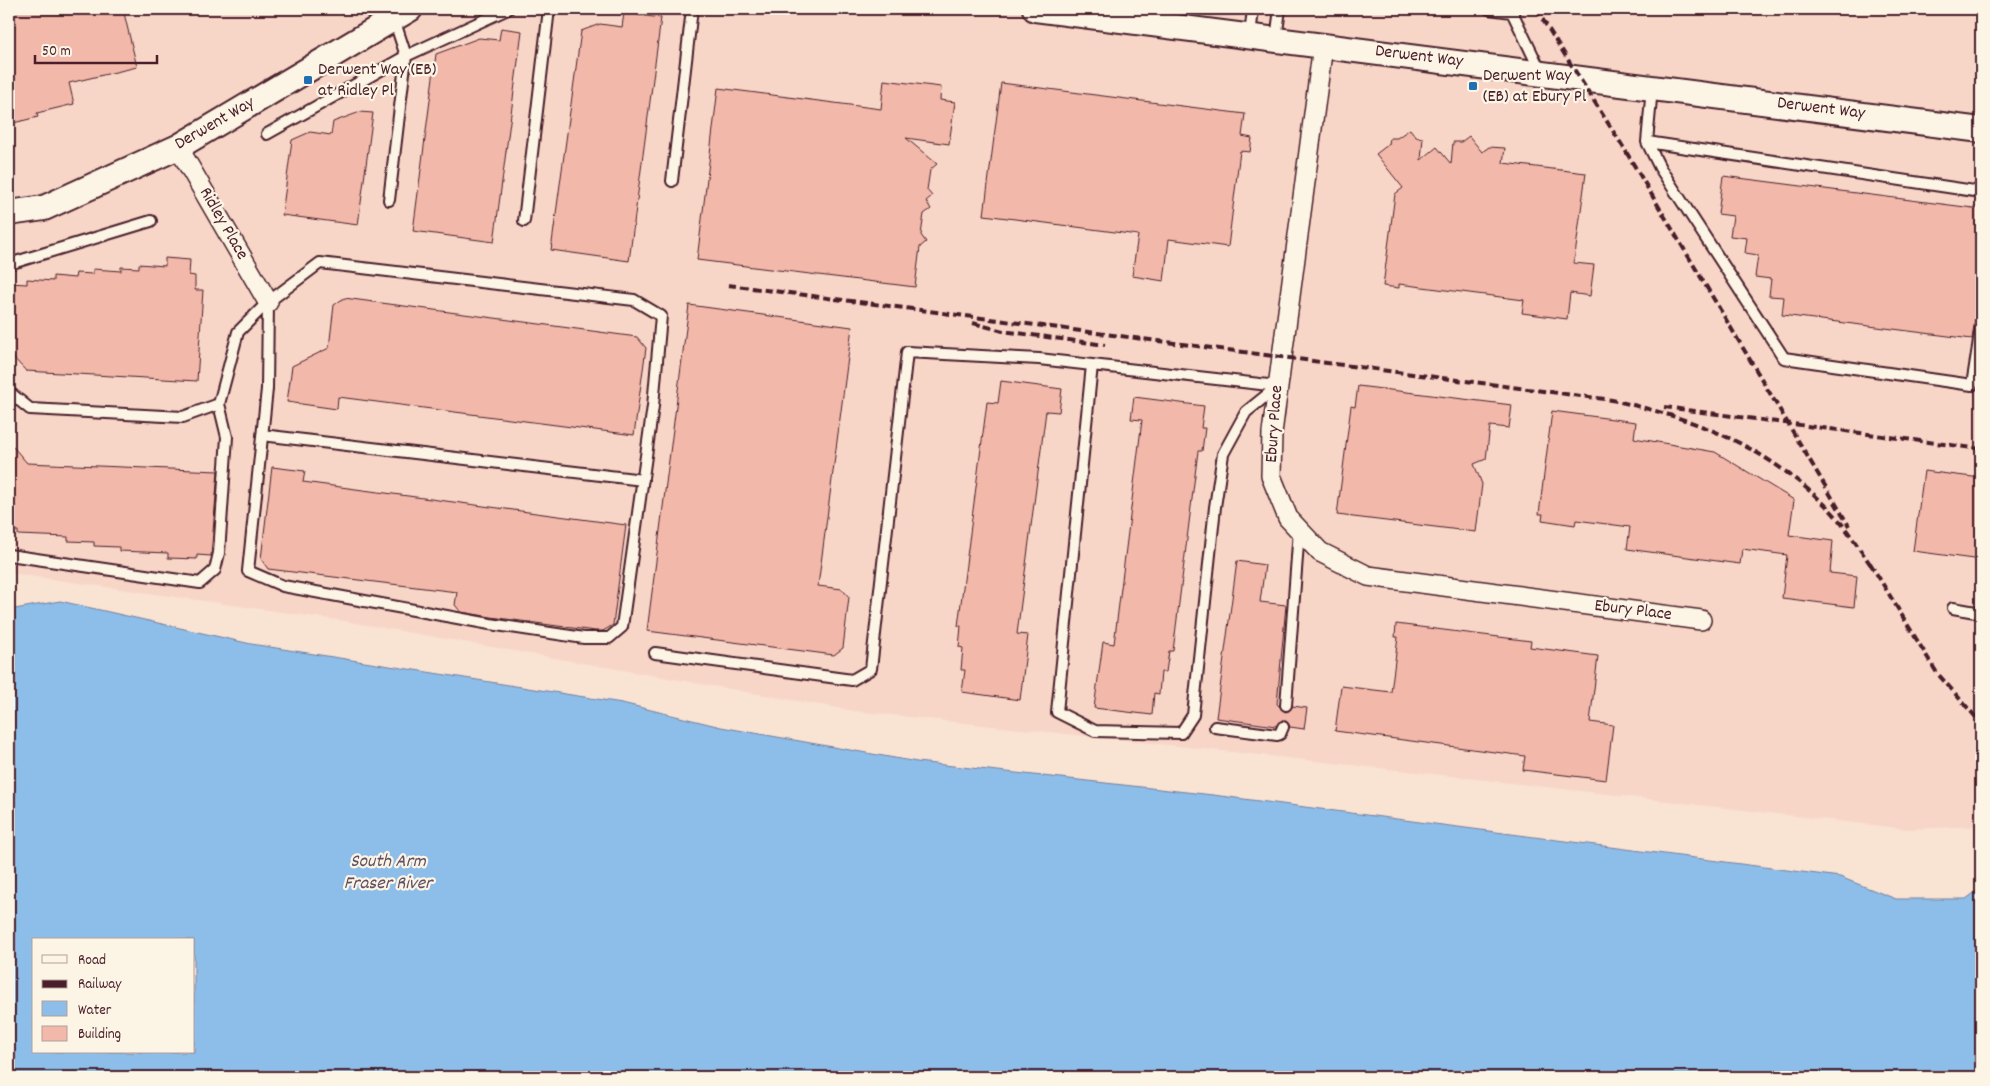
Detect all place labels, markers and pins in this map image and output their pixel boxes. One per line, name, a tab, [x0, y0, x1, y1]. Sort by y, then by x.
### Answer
place label: Derwent Way (EB) at Ridley Pl	[318, 58, 436, 104]
place label: Derwent Way (EB) at Ebury Pl	[1483, 64, 1587, 110]
marker: Derwent Way (EB) at Ridley Pl	[302, 74, 314, 86]
marker: Derwent Way (EB) at Ebury Pl	[1467, 80, 1479, 92]

